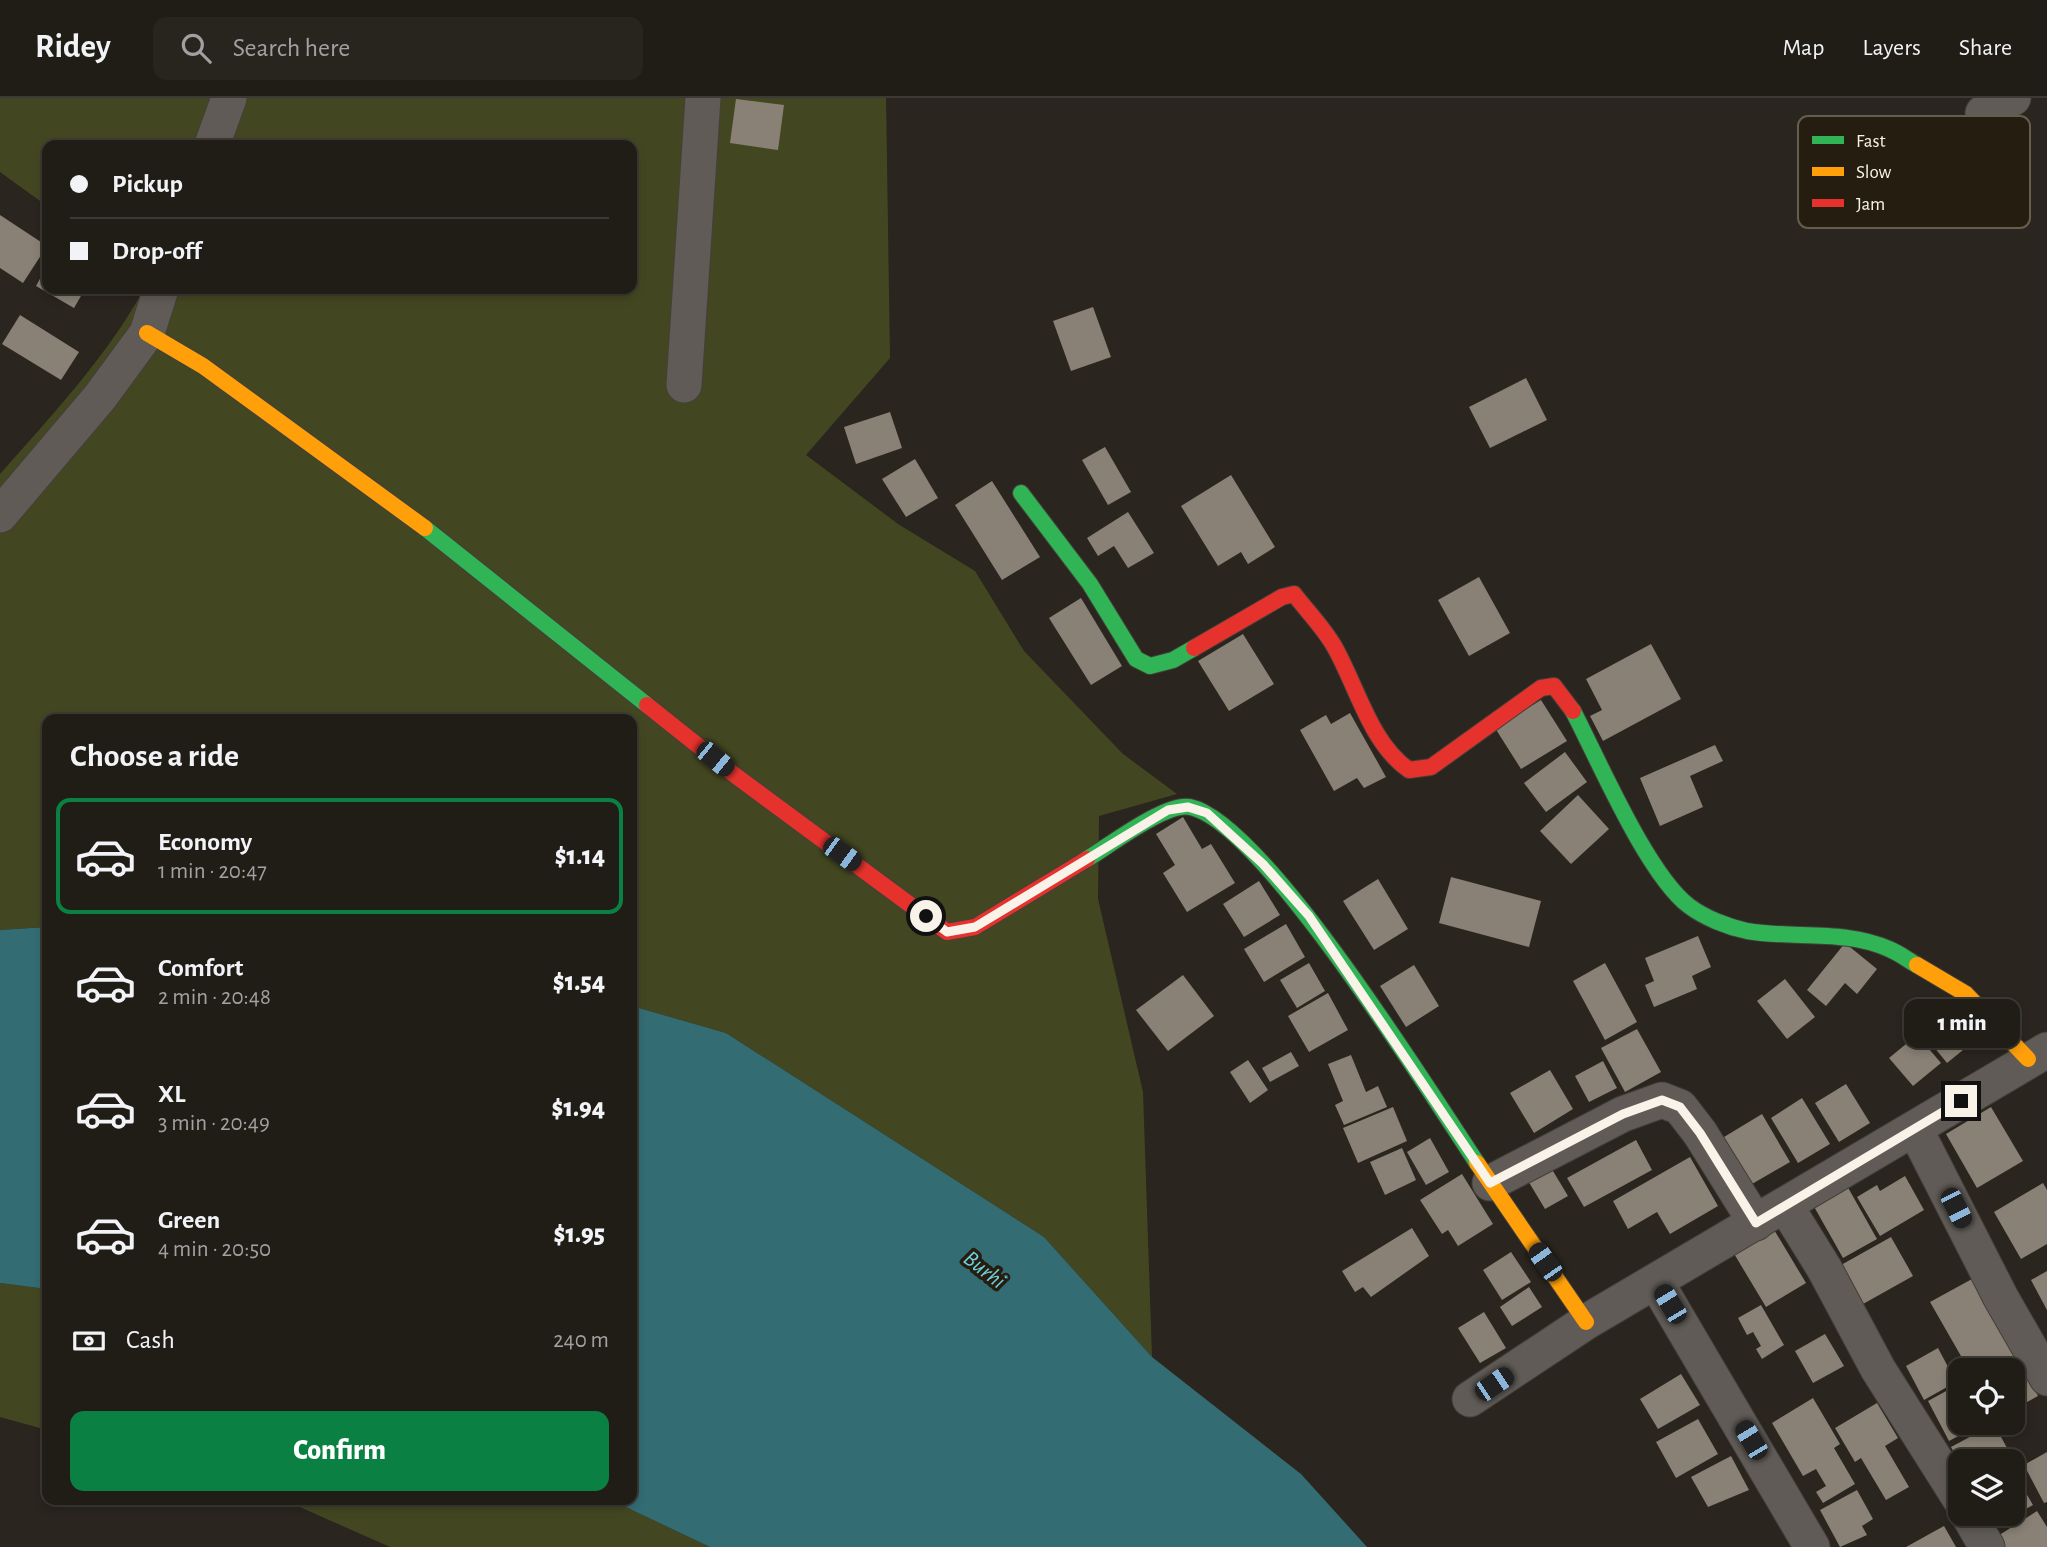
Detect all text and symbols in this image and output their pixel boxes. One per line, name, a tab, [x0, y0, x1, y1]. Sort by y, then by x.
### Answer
search box	[153, 17, 643, 80]
icon: search	[177, 29, 215, 67]
text: Ridey	[35, 31, 111, 64]
text: Search here	[233, 35, 350, 61]
text: Map	[1782, 36, 1824, 60]
text: Layers	[1862, 36, 1921, 60]
text: Share	[1959, 36, 2012, 60]
legend	[1798, 116, 2030, 228]
text: Fast	[1856, 132, 1886, 151]
text: Slow	[1856, 163, 1892, 182]
text: Pickup	[112, 171, 183, 197]
text: Jam	[1856, 195, 1885, 214]
text: Drop-off	[112, 238, 201, 264]
car	[693, 738, 738, 780]
text: Choose a ride	[70, 740, 239, 772]
icon: car	[74, 825, 137, 888]
text: Economy	[158, 829, 252, 855]
car	[819, 833, 866, 875]
text: $1.14	[555, 843, 605, 869]
text: 1 min · 20:47	[158, 860, 267, 883]
route start	[910, 900, 942, 932]
icon: car	[74, 951, 137, 1014]
text: Comfort	[158, 955, 243, 981]
text: $1.54	[553, 969, 605, 995]
text: 2 min · 20:48	[158, 986, 271, 1009]
callout: 1 min	[1903, 1000, 2019, 1048]
text: 1 min	[1938, 1012, 1986, 1035]
icon: car	[74, 1077, 137, 1140]
text: XL	[158, 1081, 185, 1107]
route end	[1945, 1085, 1977, 1117]
text: $1.94	[552, 1095, 605, 1121]
text: 3 min · 20:49	[158, 1112, 270, 1135]
car	[1938, 1185, 1975, 1231]
icon: car	[74, 1203, 137, 1266]
text: Green	[158, 1207, 220, 1233]
text: $1.95	[553, 1221, 605, 1247]
text: 4 min · 20:50	[158, 1238, 271, 1261]
car	[1525, 1239, 1566, 1285]
water label: Burhi	[959, 1247, 1009, 1293]
car	[1651, 1281, 1690, 1327]
icon: cash	[70, 1322, 108, 1360]
text: Cash	[126, 1327, 175, 1353]
text: 240 m	[553, 1329, 609, 1352]
map controls	[1948, 1358, 2025, 1526]
button: locate	[1948, 1358, 2025, 1435]
car	[1471, 1364, 1518, 1404]
button: Confirm	[70, 1411, 609, 1491]
car	[1732, 1417, 1771, 1463]
button: layers	[1948, 1449, 2025, 1526]

